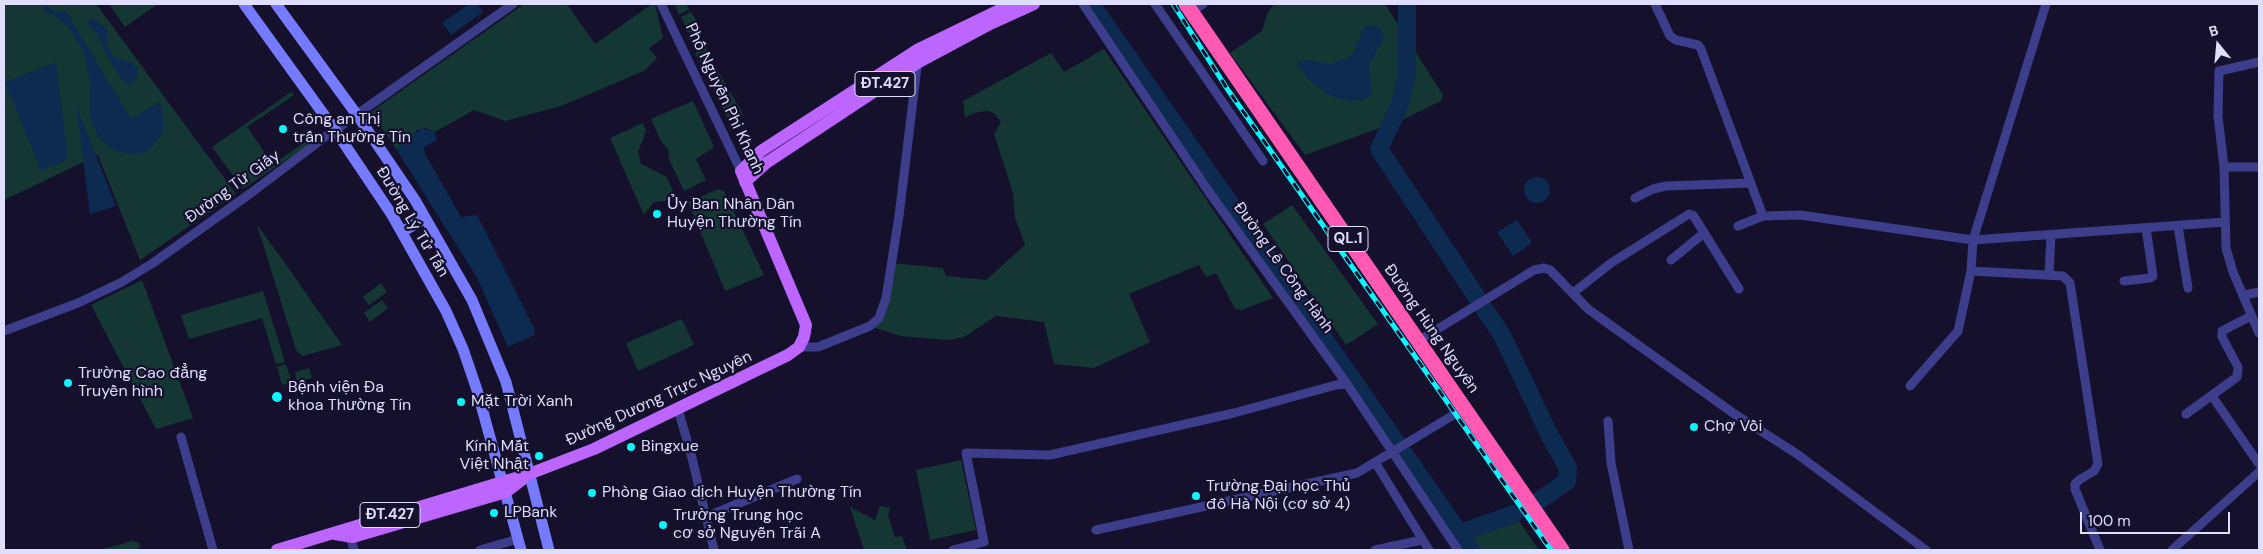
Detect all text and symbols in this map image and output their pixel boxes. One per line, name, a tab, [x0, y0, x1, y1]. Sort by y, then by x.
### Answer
north arrow	[2193, 20, 2243, 70]
street label: Phố Nguyễn Phi Khanh	[681, 21, 767, 177]
text: B	[2207, 21, 2221, 41]
road number: ĐT.427	[855, 72, 915, 96]
place label: Công an Thị trấn Thường Tín	[293, 110, 411, 148]
marker: Công an Thị trấn Thường Tín	[277, 123, 289, 135]
street label: Đường Từ Giấy	[182, 146, 284, 228]
street label: Đường Lý Tử Tấn	[372, 163, 452, 281]
place label: Ủy Ban Nhân Dân Huyện Thường Tín	[667, 195, 802, 233]
street label: Đường Lê Công Hành	[1229, 199, 1337, 337]
marker: Ủy Ban Nhân Dân Huyện Thường Tín	[651, 208, 663, 220]
road number: QL.1	[1328, 226, 1368, 252]
street label: Đường Hùng Nguyên	[1379, 261, 1483, 397]
street label: Đường Dương Trực Nguyên	[563, 347, 755, 451]
place label: Trường Cao đẳng Truyền hình	[78, 364, 207, 402]
marker: Trường Cao đẳng Truyền hình	[62, 377, 74, 389]
place label: Bệnh viện Đa khoa Thường Tín	[288, 378, 411, 416]
marker: Bệnh viện Đa khoa Thường Tín	[270, 390, 284, 404]
place label: Mặt Trời Xanh	[471, 392, 573, 412]
marker: Mặt Trời Xanh	[455, 396, 467, 408]
place label: Chợ Vồi	[1704, 417, 1762, 437]
marker: Chợ Vồi	[1688, 421, 1700, 433]
place label: Kính Mắt Việt Nhật	[460, 437, 529, 475]
place label: Bingxue	[641, 437, 699, 457]
marker: Bingxue	[625, 441, 637, 453]
marker: Kính Mắt Việt Nhật	[533, 450, 545, 462]
place label: Trường Đại học Thủ đô Hà Nội (cơ sở 4)	[1206, 477, 1350, 515]
place label: Phòng Giao dịch Huyện Thường Tín	[602, 483, 862, 503]
marker: Phòng Giao dịch Huyện Thường Tín	[586, 487, 598, 499]
marker: Trường Đại học Thủ đô Hà Nội (cơ sở 4)	[1190, 490, 1202, 502]
road number: ĐT.427	[360, 502, 420, 528]
scale bar	[2083, 502, 2233, 534]
place label: LPBank	[504, 503, 557, 523]
place label: Trường Trung học cơ sở Nguyễn Trãi A	[673, 506, 821, 544]
marker: LPBank	[488, 507, 500, 519]
text: 100 m	[2088, 511, 2131, 531]
marker: Trường Trung học cơ sở Nguyễn Trãi A	[657, 519, 669, 531]

